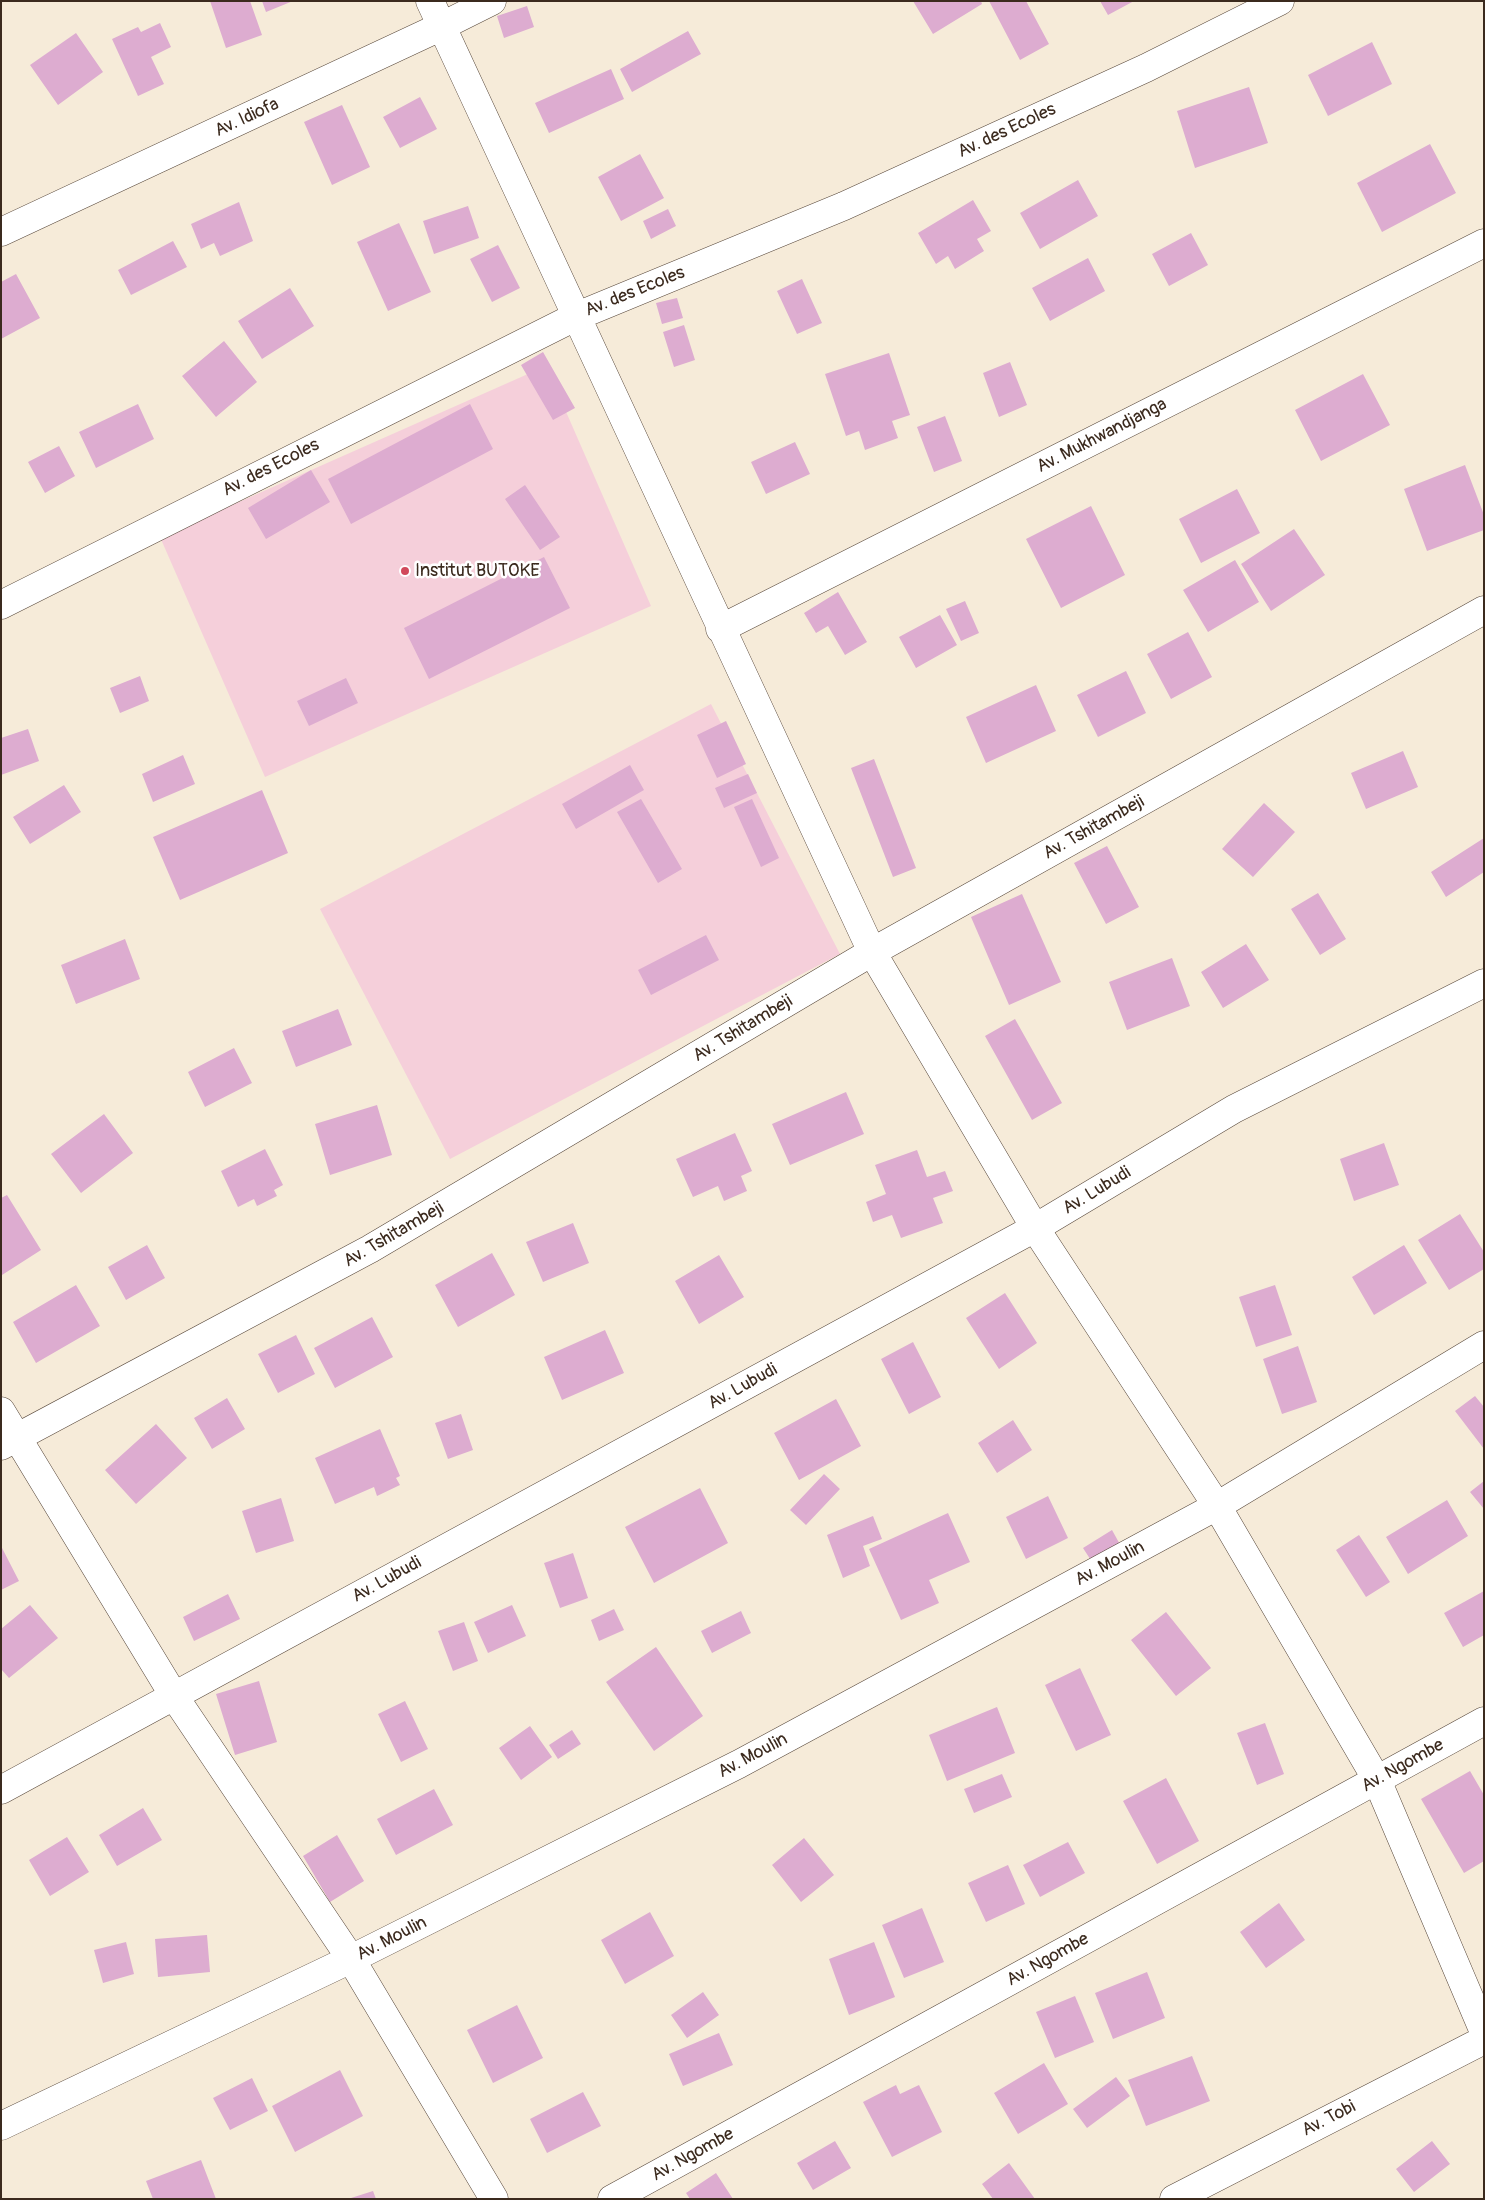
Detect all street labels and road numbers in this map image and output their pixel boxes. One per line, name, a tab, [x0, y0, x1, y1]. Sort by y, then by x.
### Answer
street label: Av. Idiofa	[211, 94, 283, 142]
street label: Av. des Ecoles	[955, 99, 1059, 163]
street label: Av. des Ecoles	[582, 262, 688, 322]
street label: Av. Mukhwandjanga	[1033, 394, 1171, 478]
street label: Av. des Ecoles	[219, 434, 323, 502]
street label: Av. Tshitambeji	[1040, 791, 1148, 865]
street label: Av. Tshitambeji	[689, 991, 797, 1067]
street label: Av. Lubudi	[1059, 1162, 1135, 1220]
street label: Av. Tshitambeji	[340, 1198, 448, 1272]
street label: Av. Lubudi	[705, 1359, 781, 1415]
street label: Av. Moulin	[1071, 1537, 1149, 1591]
street label: Av. Lubudi	[349, 1552, 425, 1608]
street label: Av. Moulin	[714, 1729, 792, 1783]
street label: Av. Ngombe	[1358, 1735, 1448, 1797]
street label: Av. Moulin	[353, 1912, 431, 1966]
street label: Av. Ngombe	[1003, 1929, 1093, 1991]
street label: Av. Tobi	[1299, 2096, 1359, 2142]
street label: Av. Ngombe	[648, 2124, 738, 2186]

